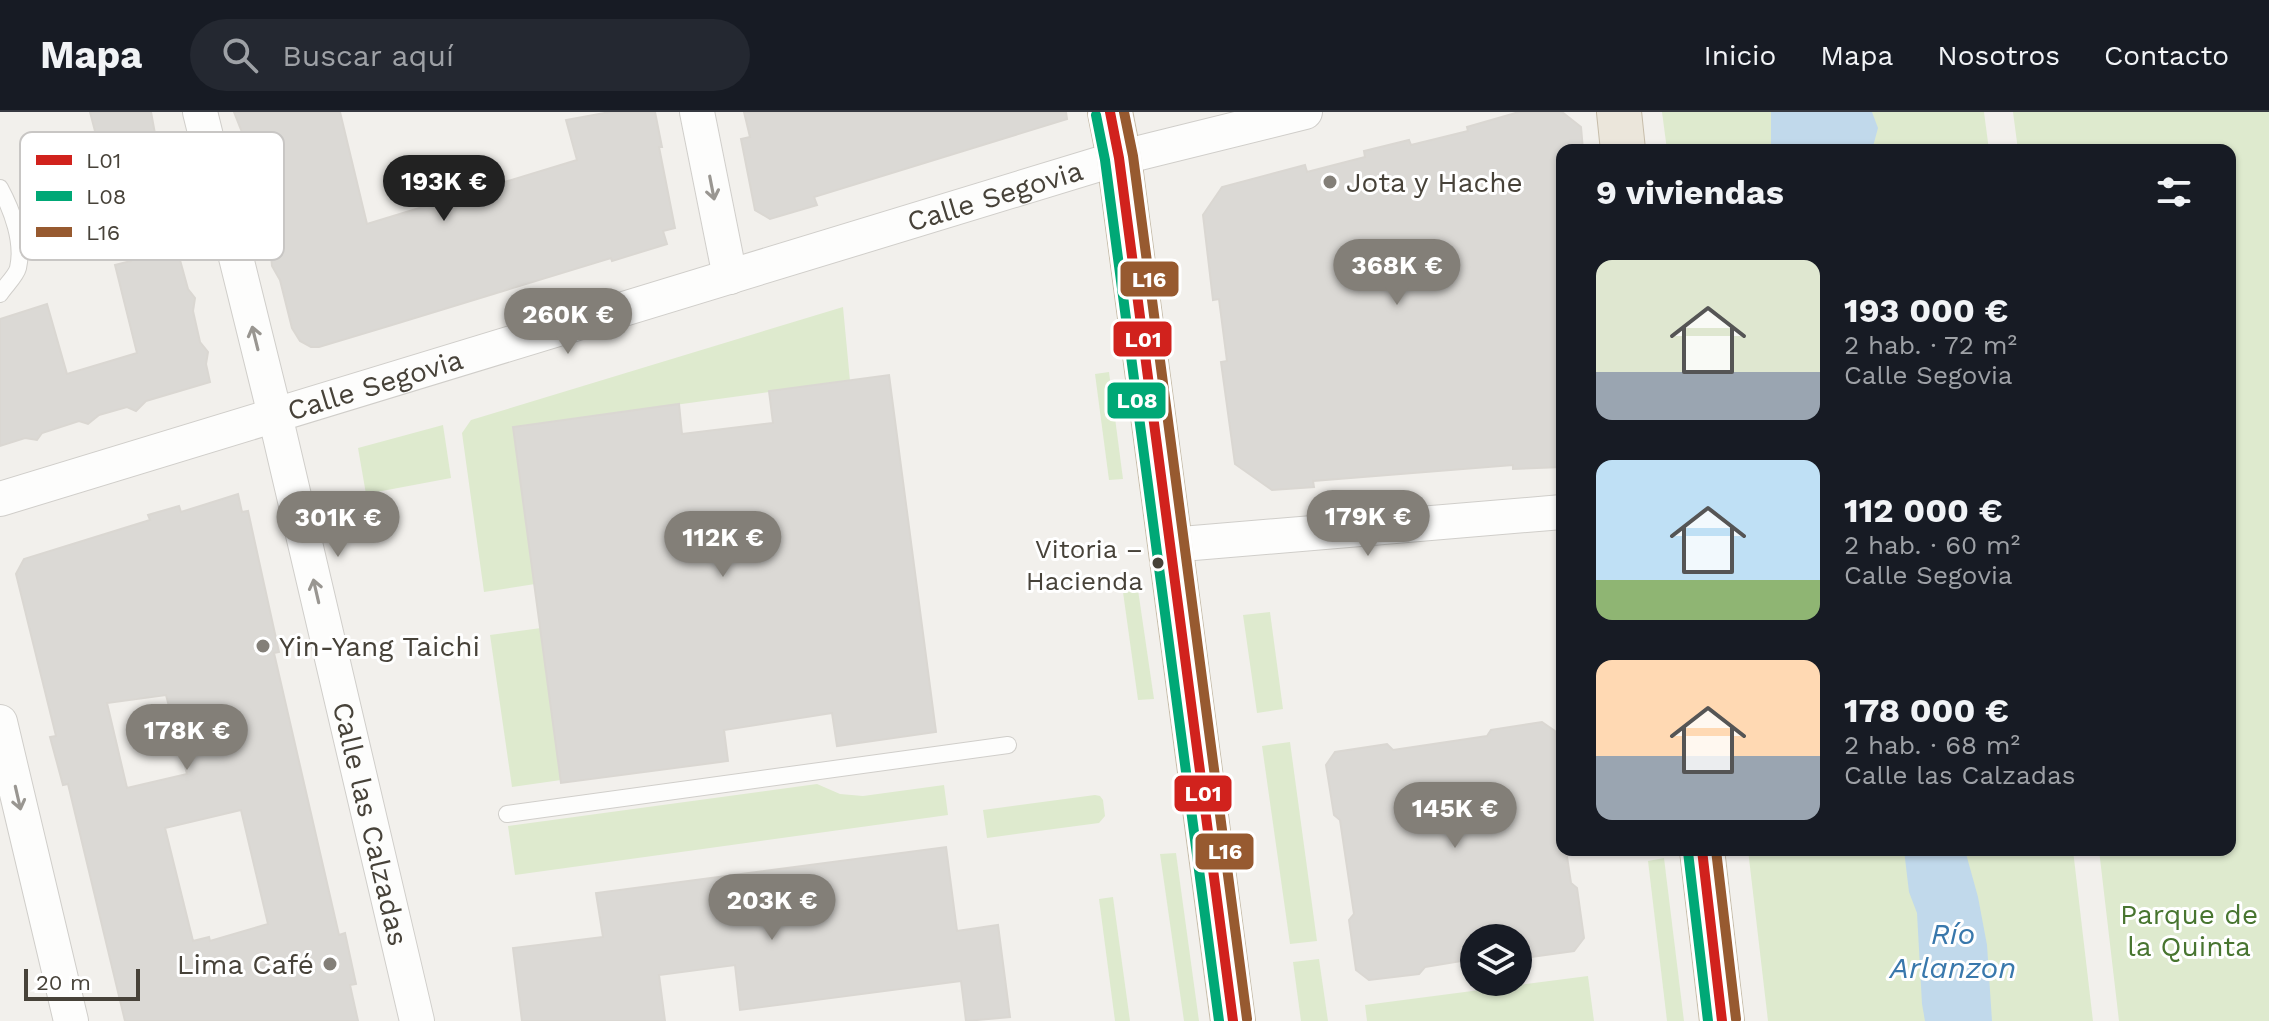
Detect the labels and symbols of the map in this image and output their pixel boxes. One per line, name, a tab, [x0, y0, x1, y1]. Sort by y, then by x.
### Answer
legend	[20, 132, 284, 260]
text: L01	[86, 148, 121, 173]
street label: Calle Segovia	[903, 154, 1087, 239]
pin: 193K €	[379, 155, 509, 223]
place label: Jota y Hache	[1346, 166, 1523, 199]
marker: Jota y Hache	[1321, 173, 1339, 191]
one-way arrow	[705, 175, 720, 201]
text: L08	[86, 184, 126, 209]
text: L16	[86, 220, 120, 245]
pin: 368K €	[1332, 239, 1462, 307]
line badge: L16	[1119, 260, 1180, 298]
text: L16	[1132, 267, 1166, 292]
pin: 260K €	[503, 288, 633, 356]
line badge: L01	[1112, 320, 1173, 358]
one-way arrow	[247, 326, 262, 351]
text: L01	[1125, 327, 1161, 352]
street label: Calle Segovia	[283, 343, 467, 427]
line badge: L08	[1106, 381, 1167, 420]
text: L08	[1116, 388, 1158, 413]
pin: 179K €	[1303, 490, 1433, 558]
pin: 301K €	[273, 491, 403, 559]
pin: 112K €	[658, 511, 788, 579]
place label: Vitoria – Hacienda	[1026, 534, 1143, 596]
marker: Vitoria – Hacienda	[1150, 555, 1166, 571]
one-way arrow	[308, 578, 323, 604]
place label: Yin-Yang Taichi	[279, 630, 480, 663]
marker: Yin-Yang Taichi	[254, 637, 272, 655]
street label: Calle las Calzadas	[326, 699, 415, 949]
pin: 178K €	[122, 704, 252, 772]
line badge: L01	[1173, 774, 1233, 813]
text: L01	[1185, 781, 1221, 806]
pin: 145K €	[1390, 782, 1520, 850]
one-way arrow	[11, 785, 26, 811]
line badge: L16	[1194, 832, 1255, 871]
text: L16	[1208, 839, 1242, 864]
pin: 203K €	[707, 874, 837, 942]
park label: Parque de la Quinta	[2120, 898, 2258, 963]
water label: Río Arlanzon	[1888, 916, 2016, 985]
place label: Lima Café	[177, 948, 314, 981]
marker: Lima Café	[321, 955, 339, 973]
scale bar	[24, 965, 140, 1001]

